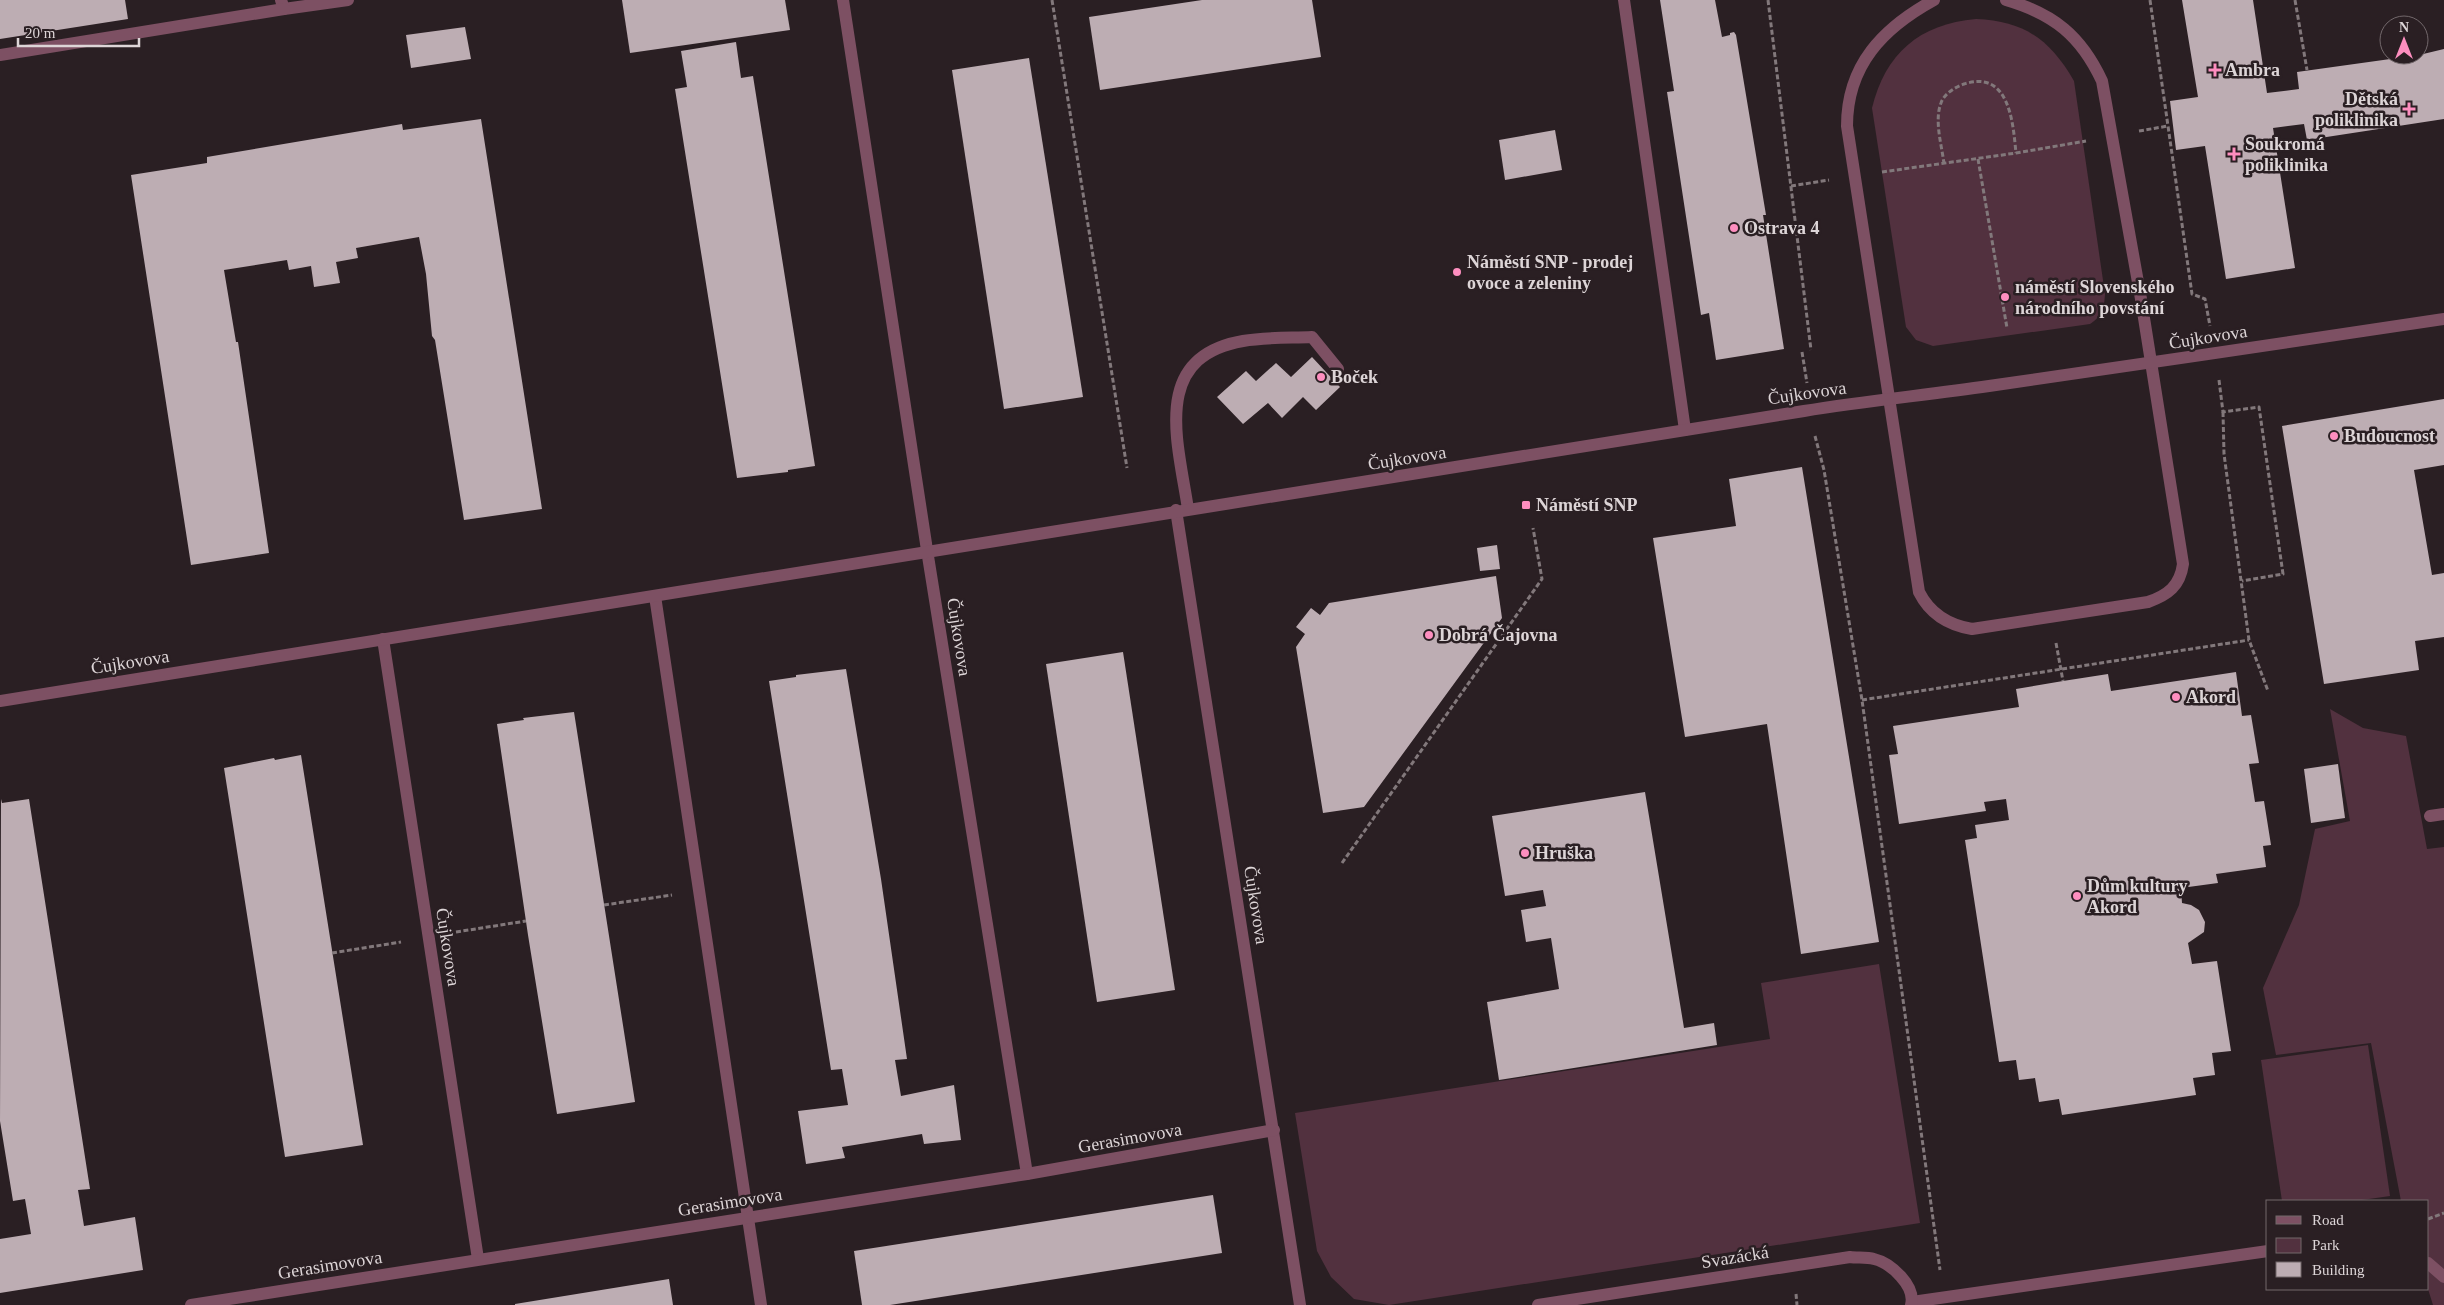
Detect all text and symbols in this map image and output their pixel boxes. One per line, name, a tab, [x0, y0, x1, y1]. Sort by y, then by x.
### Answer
scale bar	[18, 15, 139, 47]
north arrow	[2379, 15, 2429, 65]
text: N	[2399, 20, 2409, 35]
text: 20 m	[25, 25, 56, 41]
place label: Ambra	[2225, 60, 2280, 80]
marker: Ambra	[2209, 64, 2221, 76]
place label: Dětská poliklinika	[2315, 89, 2398, 130]
marker: Dětská poliklinika	[2402, 102, 2416, 116]
place label: Soukromá poliklinika	[2245, 134, 2328, 175]
marker: Soukromá poliklinika	[2227, 147, 2241, 161]
place label: Ostrava 4	[1744, 218, 1820, 238]
marker: Ostrava 4	[1728, 222, 1740, 234]
place label: Náměstí SNP - prodej ovoce a zeleniny	[1467, 252, 1633, 293]
marker: Náměstí SNP - prodej ovoce a zeleniny	[1451, 266, 1463, 278]
place label: náměstí Slovenského národního povstání	[2015, 277, 2175, 318]
marker: náměstí Slovenského národního povstání	[1999, 291, 2011, 303]
street label: Čujkovova	[2167, 320, 2249, 353]
place label: Boček	[1331, 367, 1378, 387]
marker: Boček	[1315, 371, 1327, 383]
street label: Čujkovova	[1766, 377, 1848, 408]
place label: Budoucnost	[2344, 426, 2435, 446]
marker: Budoucnost	[2328, 430, 2340, 442]
street label: Čujkovova	[1366, 441, 1448, 474]
place label: Náměstí SNP	[1536, 495, 1638, 515]
marker: Náměstí SNP	[1520, 499, 1532, 511]
street label: Čujkovova	[943, 596, 976, 678]
place label: Dobrá Čajovna	[1439, 624, 1558, 645]
marker: Dobrá Čajovna	[1423, 629, 1435, 641]
street label: Čujkovova	[89, 645, 171, 678]
place label: Akord	[2186, 687, 2236, 707]
marker: Akord	[2170, 691, 2182, 703]
place label: Hruška	[1535, 843, 1593, 863]
marker: Hruška	[1519, 847, 1531, 859]
street label: Čujkovova	[1240, 864, 1273, 946]
place label: Dům kultury Akord	[2087, 876, 2188, 917]
marker: Dům kultury Akord	[2071, 890, 2083, 902]
street label: Čujkovova	[432, 906, 465, 988]
street label: Gerasimovova	[1077, 1119, 1183, 1157]
street label: Gerasimovova	[677, 1184, 783, 1220]
legend	[2266, 1200, 2429, 1290]
text: Road	[2312, 1212, 2344, 1228]
text: Park	[2312, 1237, 2340, 1253]
street label: Svazácká	[1700, 1242, 1770, 1272]
street label: Gerasimovova	[277, 1247, 383, 1283]
text: Building	[2312, 1262, 2365, 1278]

